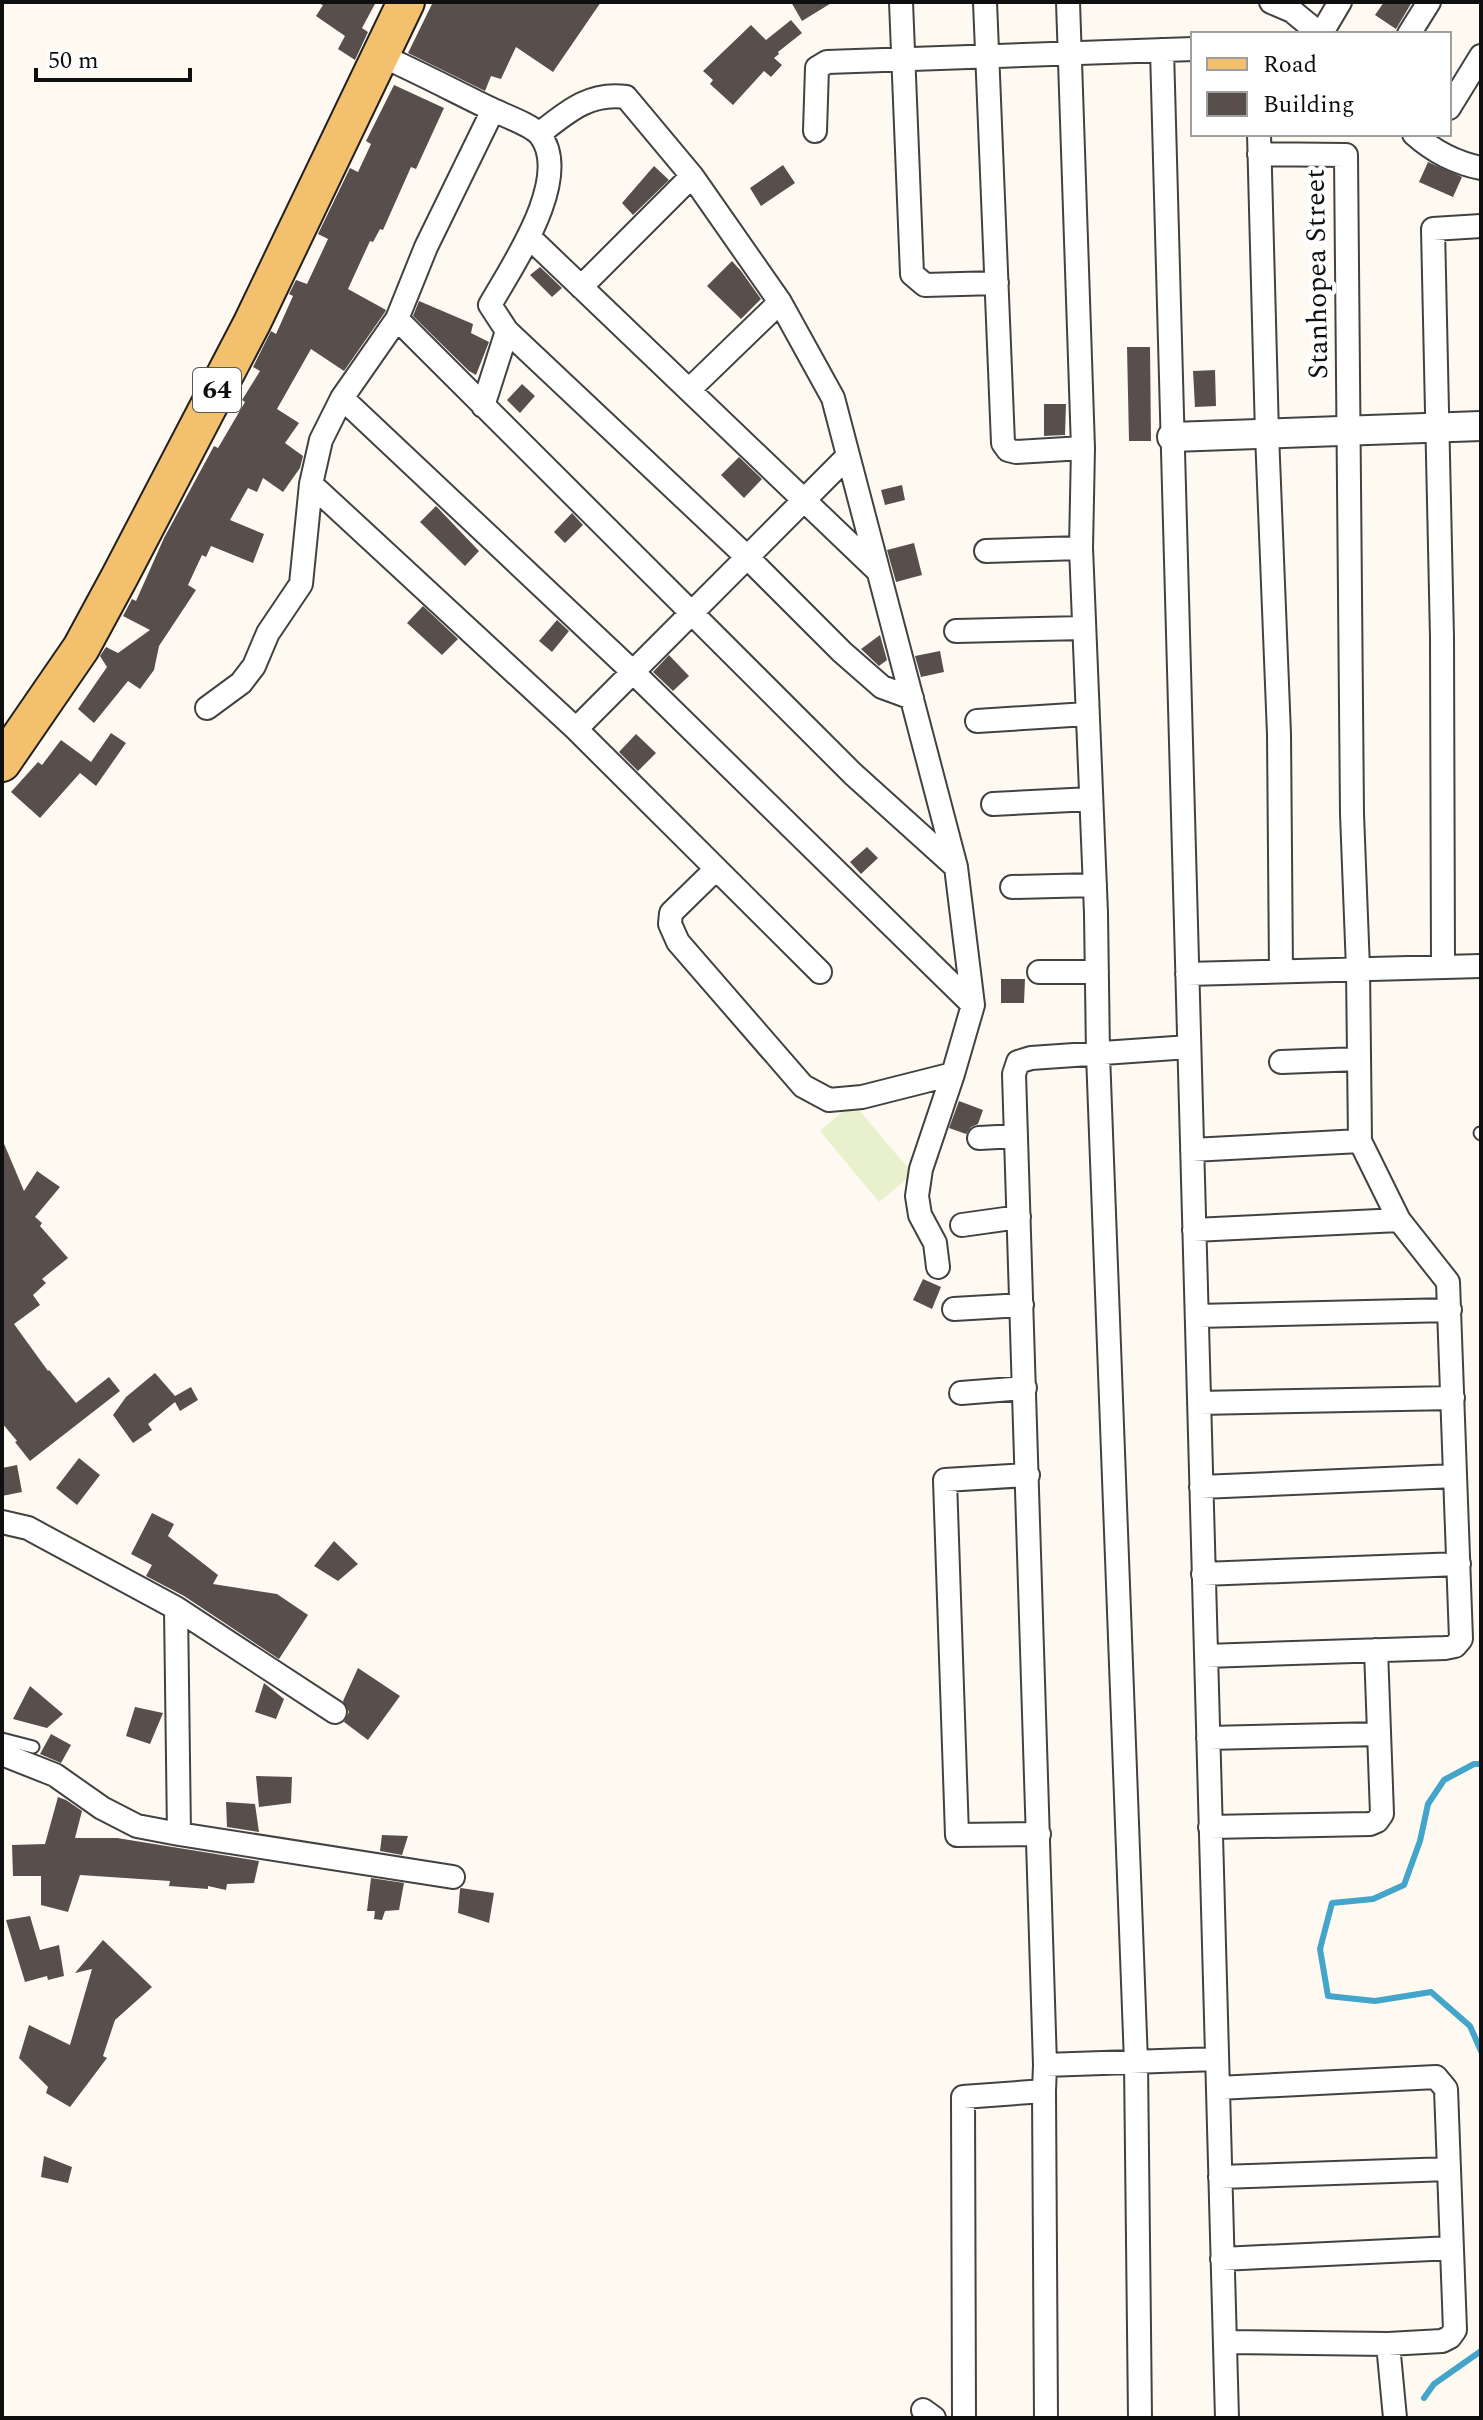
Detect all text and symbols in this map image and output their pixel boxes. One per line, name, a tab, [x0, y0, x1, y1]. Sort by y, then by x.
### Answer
scale bar	[36, 32, 190, 82]
legend	[1191, 32, 1451, 136]
text: 50 m	[48, 43, 99, 79]
text: Road	[1263, 47, 1317, 83]
text: Building	[1263, 87, 1355, 123]
street label: Stanhopea Street	[1294, 168, 1340, 380]
road number: 64	[193, 368, 241, 412]

